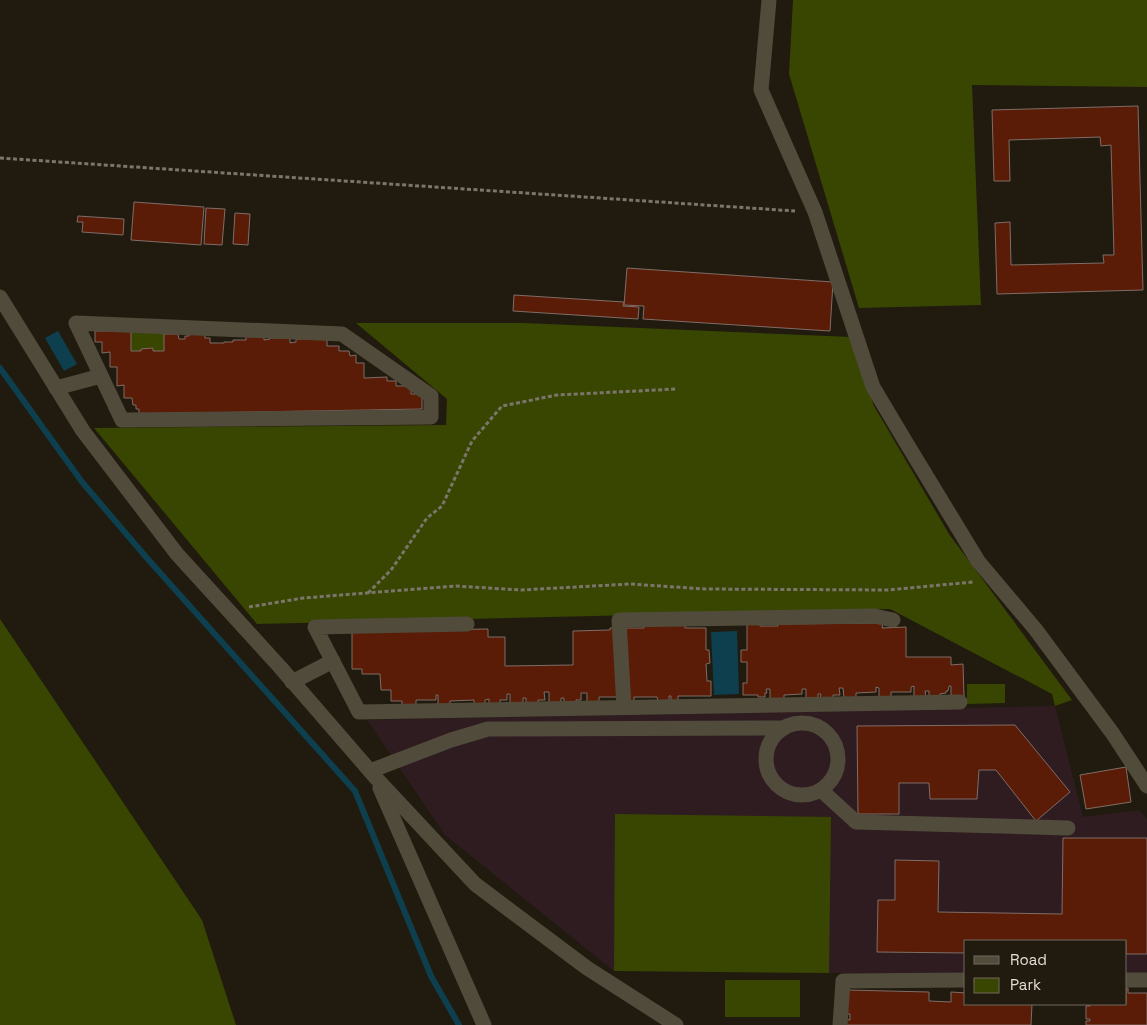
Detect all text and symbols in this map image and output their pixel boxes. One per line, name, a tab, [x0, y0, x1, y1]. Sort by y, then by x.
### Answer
legend	[964, 940, 1127, 1005]
text: Road	[1010, 950, 1047, 969]
text: Park	[1010, 975, 1041, 994]

